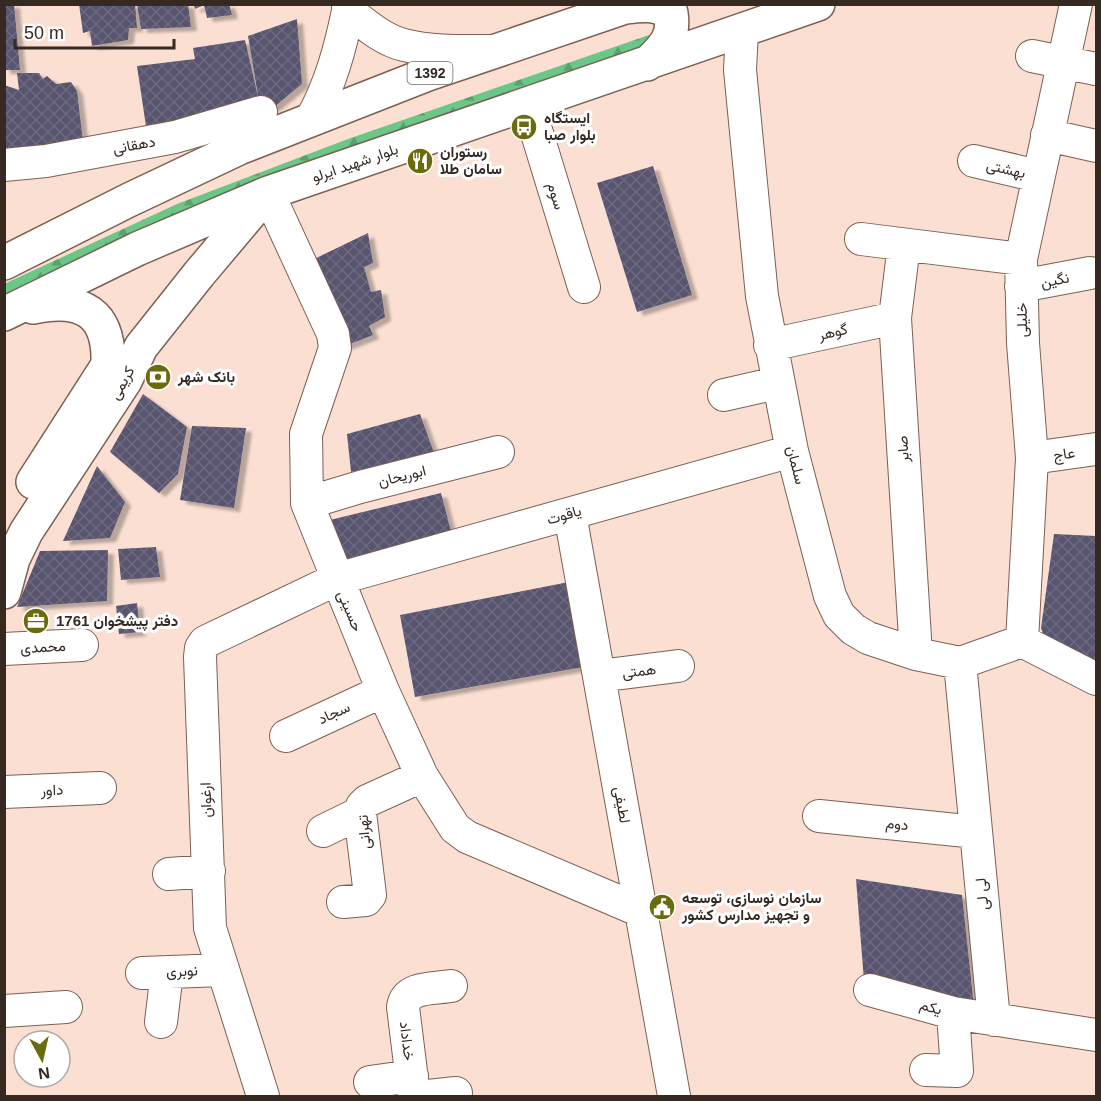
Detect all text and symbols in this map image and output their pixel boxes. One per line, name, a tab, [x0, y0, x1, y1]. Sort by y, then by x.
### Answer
scale bar	[15, 12, 174, 50]
text: 50 m	[24, 23, 64, 43]
road number: 1392	[408, 62, 452, 84]
place label: ایستگاه بلوار صبا	[544, 109, 596, 144]
bus stop icon: ایستگاه بلوار صبا	[509, 112, 539, 142]
street label: دهقانی	[111, 132, 157, 159]
street label: بلوار شهید ایرلو	[310, 140, 400, 186]
place label: رستوران سامان طلا	[440, 143, 502, 177]
restaurant icon: رستوران سامان طلا	[405, 146, 435, 176]
street label: بهشتی	[984, 156, 1027, 183]
street label: سوم	[542, 180, 569, 212]
street label: نگین	[1039, 268, 1071, 293]
street label: خلیلی	[1013, 302, 1032, 338]
street label: گوهر	[816, 320, 850, 344]
bank icon: بانک شهر	[143, 362, 173, 392]
street label: کریمی	[105, 363, 140, 403]
place label: بانک شهر	[177, 368, 235, 386]
street label: صابر	[893, 435, 913, 464]
street label: سلمان	[783, 444, 810, 486]
street label: عاج	[1052, 444, 1076, 466]
street label: ابوریحان	[376, 461, 428, 491]
street label: یاقوت	[545, 501, 583, 529]
street label: حسینی	[332, 588, 367, 635]
office icon: دفتر پیشخوان 1761	[21, 606, 51, 636]
place label: دفتر پیشخوان 1761	[56, 612, 178, 631]
street label: محمدی	[20, 637, 66, 658]
street label: همتی	[621, 660, 657, 683]
street label: سجاد	[315, 698, 353, 728]
street label: داور	[39, 781, 64, 799]
street label: ارغوان	[196, 782, 216, 818]
street label: لطیفی	[609, 785, 634, 825]
street label: تهرانی	[354, 814, 375, 850]
street label: دوم	[885, 814, 909, 835]
street label: لی لی	[972, 877, 993, 911]
place label: سازمان نوسازی، توسعه و تجهیز مدارس کشور	[681, 889, 822, 924]
public building icon: سازمان نوسازی، توسعه و تجهیز مدارس کشور	[647, 892, 677, 922]
street label: نوبری	[166, 961, 198, 982]
street label: یکم	[918, 995, 944, 1020]
street label: خداداد	[397, 1020, 418, 1062]
north arrow	[12, 1029, 72, 1089]
text: N	[37, 1064, 51, 1083]

